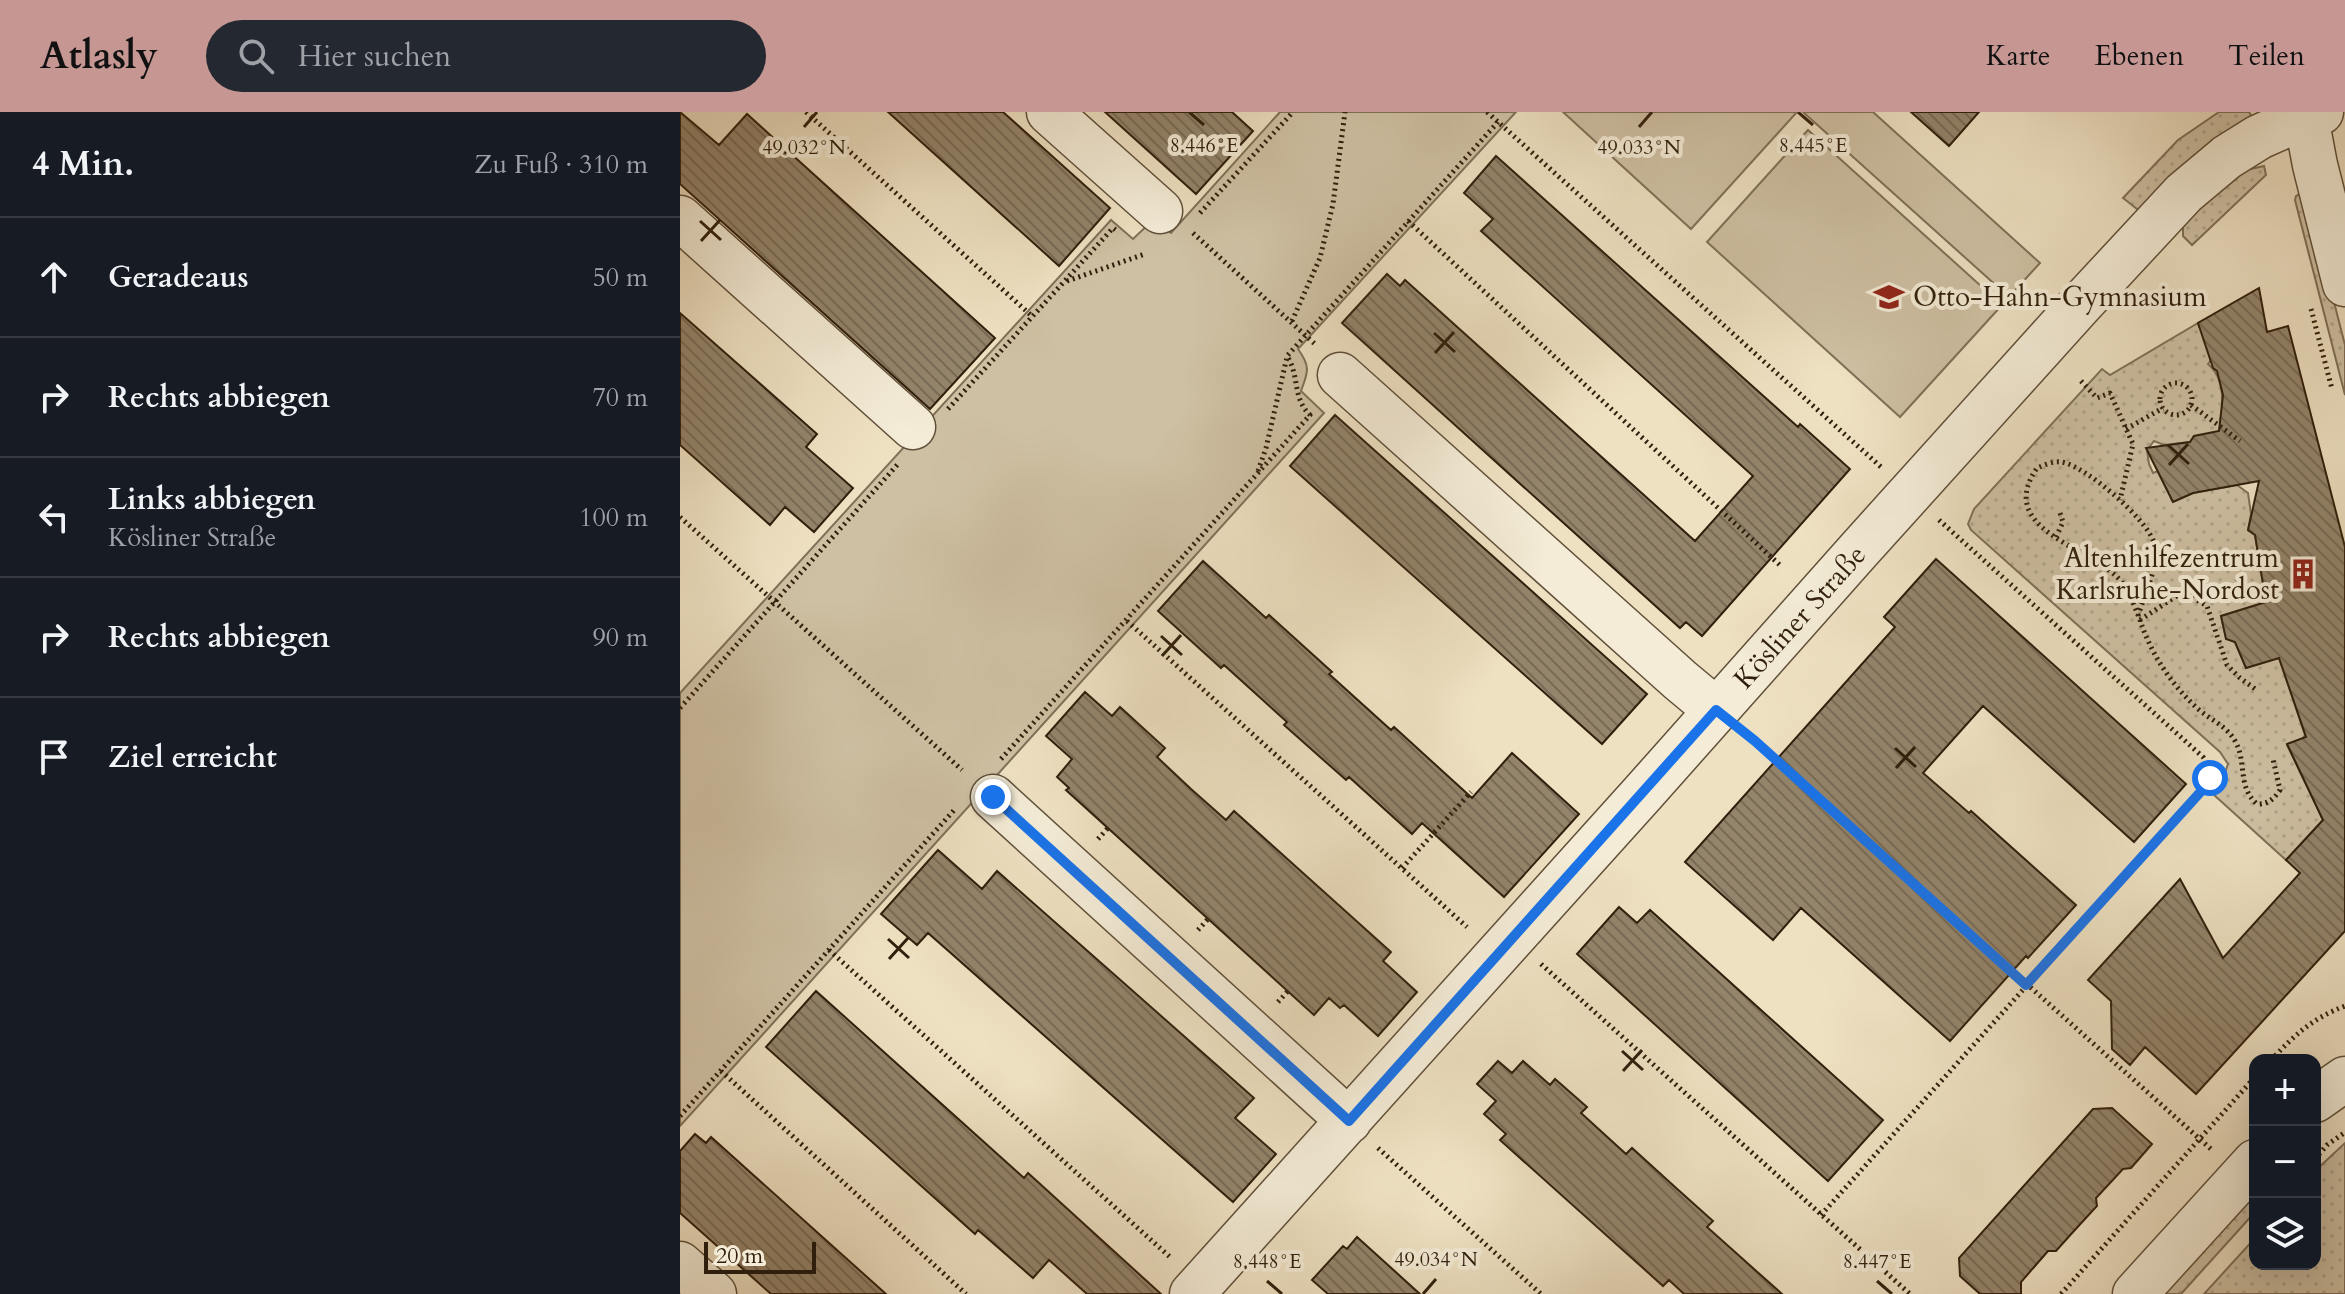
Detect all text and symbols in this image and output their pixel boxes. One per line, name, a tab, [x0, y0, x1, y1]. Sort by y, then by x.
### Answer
search box	[206, 20, 766, 92]
text: Atlasly	[40, 30, 158, 82]
icon: search	[234, 34, 278, 78]
text: Hier suchen	[298, 36, 451, 77]
text: Karte	[1986, 37, 2051, 75]
text: Ebenen	[2095, 37, 2184, 75]
text: Teilen	[2228, 37, 2305, 75]
text: 8.446°E	[1170, 132, 1238, 159]
text: 8.445°E	[1779, 132, 1847, 159]
text: 49.032°N	[762, 134, 846, 161]
text: 49.033°N	[1597, 134, 1681, 161]
text: 4 Min.	[32, 141, 134, 187]
text: Zu Fuß · 310 m	[474, 147, 648, 182]
icon: ahead	[32, 255, 76, 299]
text: Geradeaus	[108, 257, 249, 298]
text: 50 m	[592, 260, 648, 295]
place label: Otto-Hahn-Gymnasium	[1913, 278, 2207, 316]
school or university icon: Otto-Hahn-Gymnasium	[1872, 280, 1906, 314]
icon: right	[32, 375, 76, 419]
text: Rechts abbiegen	[108, 377, 330, 418]
text: 70 m	[592, 380, 648, 415]
text: Links abbiegen	[108, 479, 316, 520]
icon: left	[32, 495, 76, 539]
text: 100 m	[579, 500, 648, 535]
text: Kösliner Straße	[108, 520, 276, 555]
street label: Kösliner Straße	[1725, 537, 1875, 697]
place label: Altenhilfezentrum Karlsruhe-Nordost	[2056, 539, 2279, 609]
building icon: Altenhilfezentrum Karlsruhe-Nordost	[2286, 557, 2320, 591]
icon: right	[32, 615, 76, 659]
text: Rechts abbiegen	[108, 617, 330, 658]
text: 90 m	[592, 620, 648, 655]
icon: arrive	[32, 735, 76, 779]
text: Ziel erreicht	[108, 737, 277, 778]
route start	[2192, 760, 2228, 796]
route end	[975, 779, 1011, 815]
map controls	[2249, 1054, 2321, 1270]
button: +	[2249, 1054, 2321, 1126]
button: −	[2249, 1126, 2321, 1198]
button: layers	[2249, 1198, 2321, 1270]
scale bar	[704, 1238, 816, 1274]
text: 20 m	[716, 1241, 763, 1271]
text: 49.034°N	[1394, 1246, 1478, 1273]
text: 8.448°E	[1233, 1248, 1301, 1275]
text: 8.447°E	[1843, 1248, 1911, 1275]

